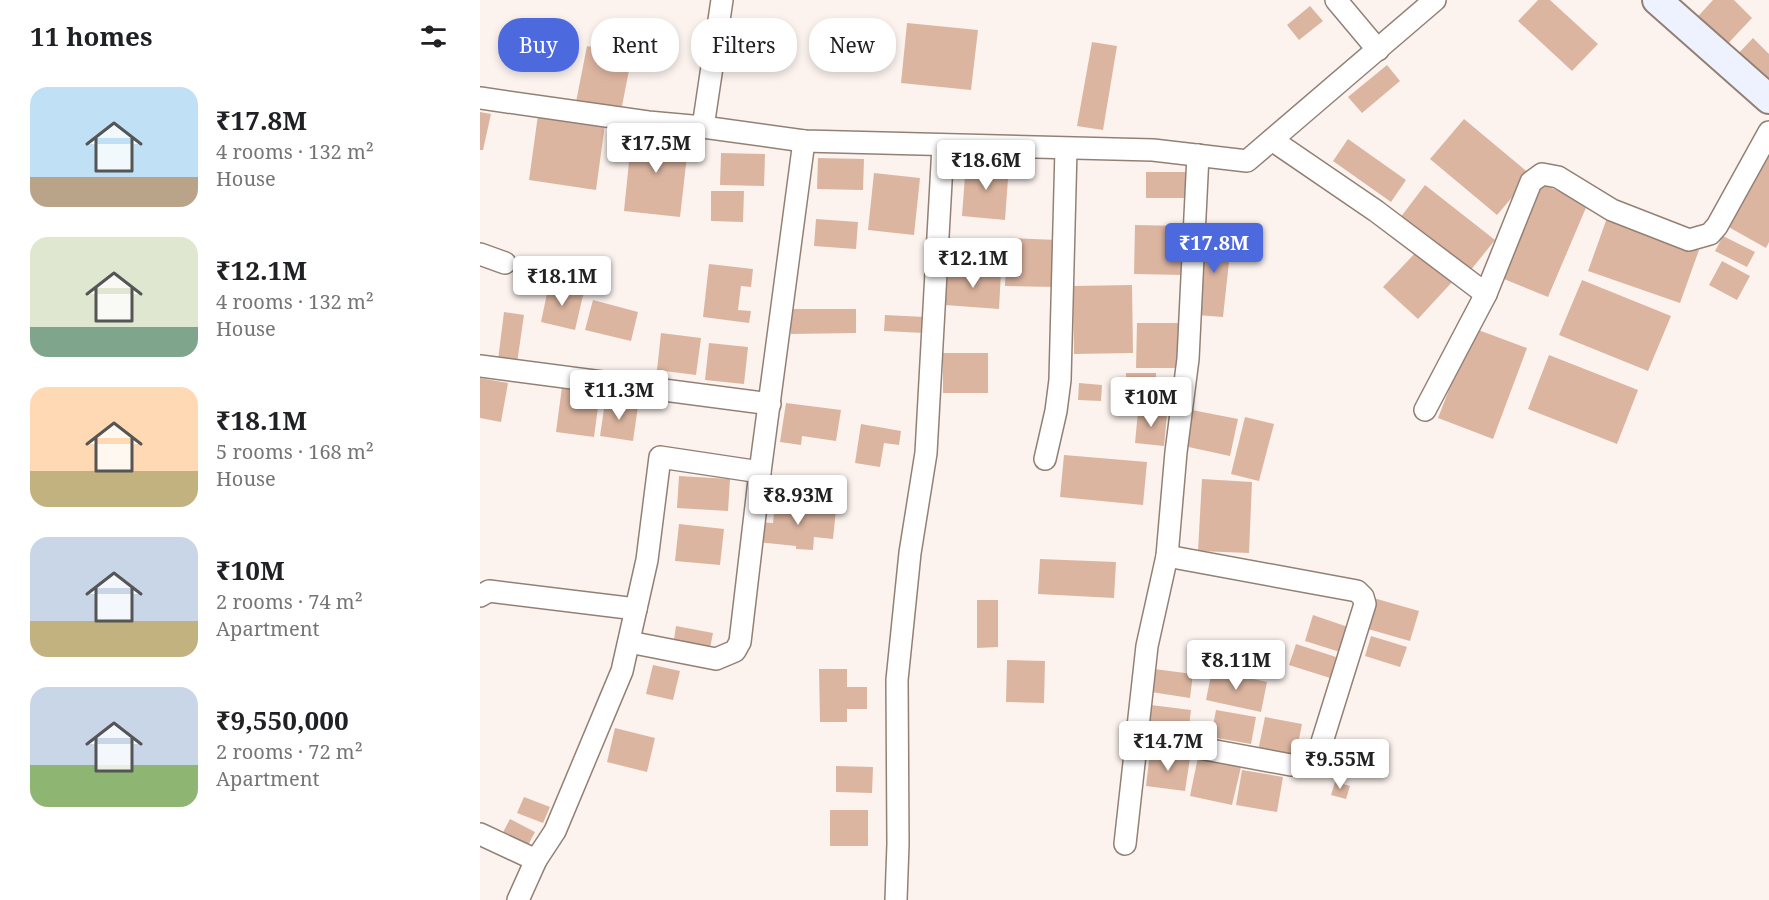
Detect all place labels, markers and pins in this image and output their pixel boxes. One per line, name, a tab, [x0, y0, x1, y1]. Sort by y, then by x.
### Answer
pin: ₹17.5M	[607, 123, 705, 174]
pin: ₹18.6M	[937, 140, 1035, 191]
pin: ₹17.8M	[1165, 223, 1263, 274]
pin: ₹12.1M	[924, 238, 1022, 289]
pin: ₹18.1M	[513, 256, 611, 307]
pin: ₹11.3M	[570, 370, 668, 421]
pin: ₹10M	[1115, 377, 1187, 428]
pin: ₹8.93M	[749, 475, 847, 526]
pin: ₹8.11M	[1187, 640, 1285, 691]
pin: ₹14.7M	[1119, 721, 1217, 772]
pin: ₹9.55M	[1291, 739, 1389, 790]

